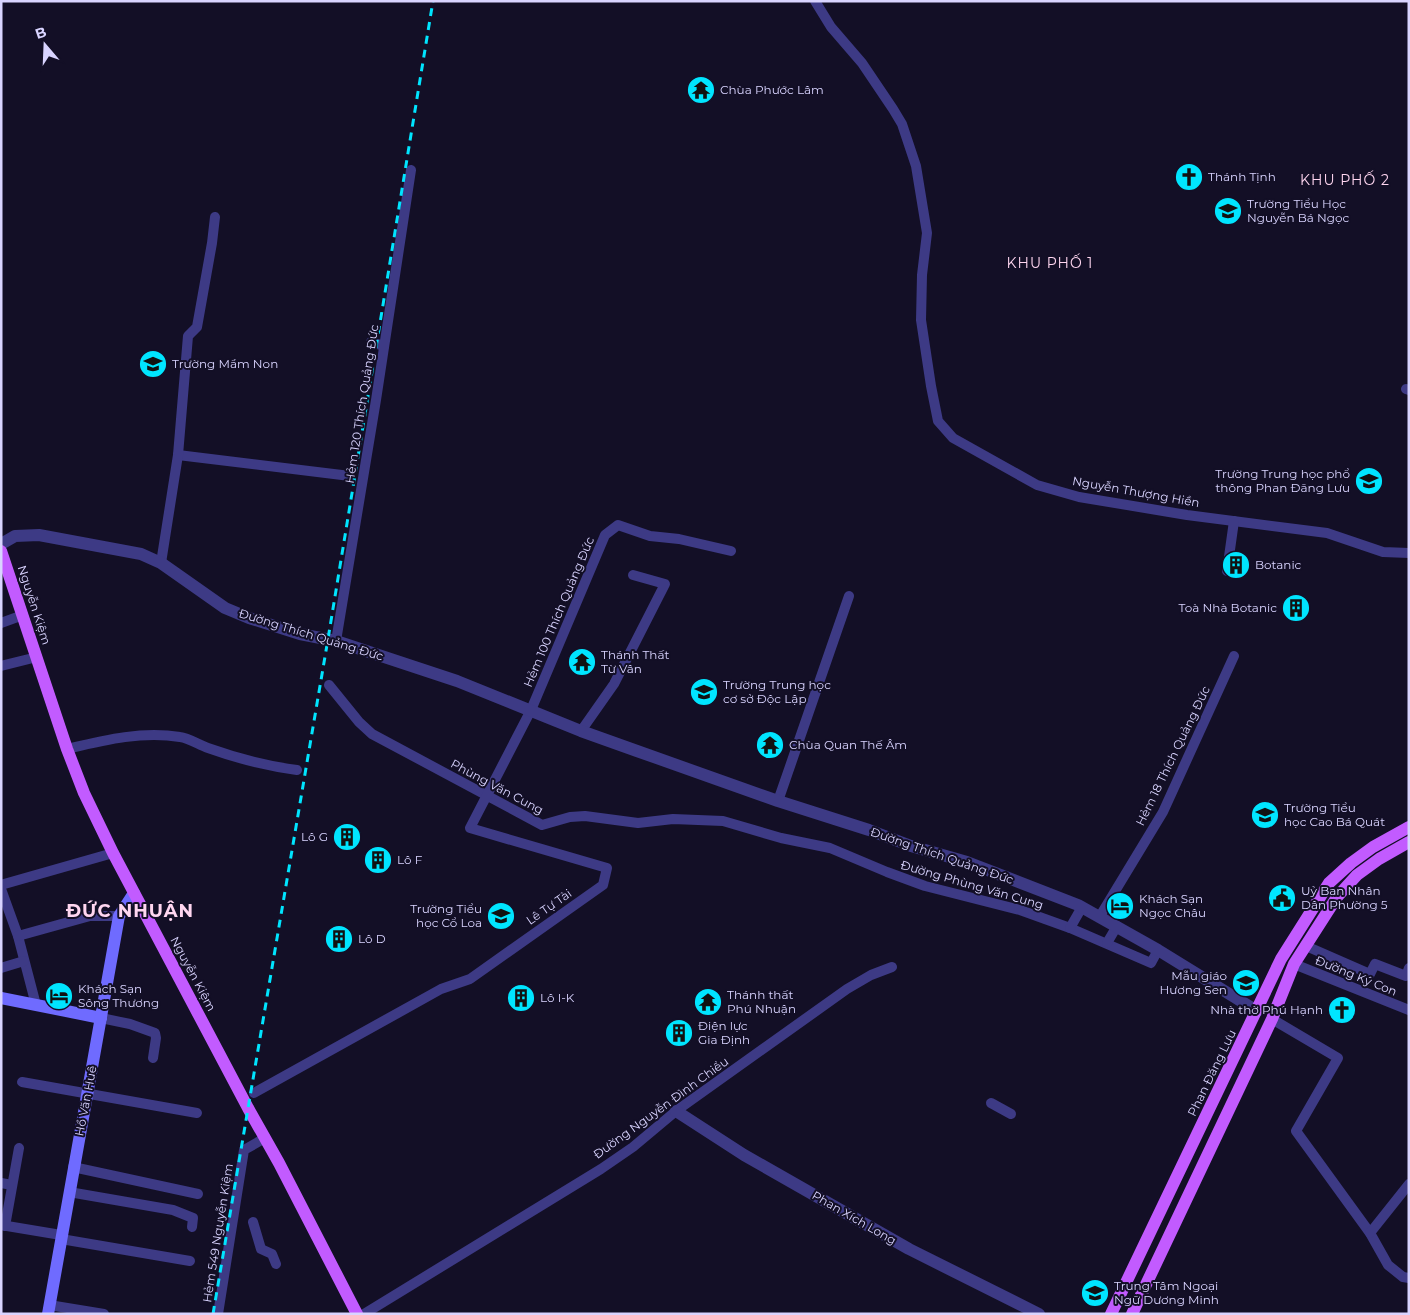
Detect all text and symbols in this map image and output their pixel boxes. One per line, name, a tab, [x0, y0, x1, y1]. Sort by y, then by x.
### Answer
north arrow	[20, 20, 70, 70]
text: B	[33, 22, 49, 43]
temple icon: Chùa Phước Lâm	[686, 75, 716, 105]
place label: Chùa Phước Lâm	[720, 82, 824, 97]
church icon: Thánh Tịnh	[1174, 162, 1204, 192]
place label: Thánh Tịnh	[1208, 169, 1276, 184]
district label: KHU PHỐ 2	[1300, 170, 1390, 189]
school or university icon: Trường Tiểu Học Nguyễn Bá Ngọc	[1213, 196, 1243, 226]
place label: Trường Tiểu Học Nguyễn Bá Ngọc	[1247, 196, 1350, 225]
district label: KHU PHỐ 1	[1007, 253, 1093, 272]
street label: Hẻm 120 Thích Quảng Đức	[342, 323, 382, 484]
school or university icon: Trường Mầm Non	[138, 349, 168, 379]
place label: Trường Mầm Non	[172, 356, 278, 371]
place label: Trường Trung học phổ thông Phan Đăng Lưu	[1215, 466, 1350, 495]
school or university icon: Trường Trung học phổ thông Phan Đăng Lưu	[1354, 466, 1384, 496]
street label: Nguyễn Thượng Hiền	[1071, 473, 1201, 510]
street label: Hẻm 100 Thích Quảng Đức	[520, 534, 597, 689]
building icon: Botanic	[1221, 550, 1251, 580]
place label: Botanic	[1255, 557, 1302, 572]
street label: Nguyễn Kiệm	[15, 563, 54, 646]
building icon: Toà Nhà Botanic	[1281, 593, 1311, 623]
place label: Toà Nhà Botanic	[1179, 600, 1277, 615]
street label: Đường Thích Quảng Đức	[237, 605, 385, 664]
temple icon: Thánh Thất Từ Vân	[567, 647, 597, 677]
place label: Thánh Thất Từ Vân	[601, 647, 670, 676]
school or university icon: Trường Trung học cơ sở Độc Lập	[689, 677, 719, 707]
place label: Trường Trung học cơ sở Độc Lập	[723, 677, 831, 706]
street label: Hẻm 18 Thích Quảng Đức	[1132, 683, 1213, 828]
temple icon: Chùa Quan Thế Âm	[755, 730, 785, 760]
place label: Chùa Quan Thế Âm	[789, 737, 907, 752]
street label: Phùng Văn Cung	[448, 756, 546, 817]
school or university icon: Trường Tiểu học Cao Bá Quát	[1250, 800, 1280, 830]
place label: Trường Tiểu học Cao Bá Quát	[1284, 800, 1385, 829]
building icon: Lô G	[332, 822, 362, 852]
street label: Đường Thích Quảng Đức	[869, 824, 1016, 887]
place label: Lô G	[301, 829, 328, 844]
building icon: Lô F	[363, 845, 393, 875]
place label: Lô F	[397, 852, 423, 867]
street label: Đường Phùng Văn Cung	[899, 857, 1045, 912]
public building icon: Uỷ Ban Nhân Dân Phường 5	[1267, 883, 1297, 913]
place label: Uỷ Ban Nhân Dân Phường 5	[1301, 883, 1388, 912]
street label: Lê Tự Tài	[523, 885, 574, 928]
hotel icon: Khách Sạn Ngọc Châu	[1105, 891, 1135, 921]
place label: Khách Sạn Ngọc Châu	[1139, 891, 1206, 920]
district label: ĐỨC NHUẬN	[66, 900, 194, 922]
place label: Trường Tiểu học Cổ Loa	[410, 901, 482, 930]
school or university icon: Trường Tiểu học Cổ Loa	[486, 901, 516, 931]
building icon: Lô D	[324, 924, 354, 954]
place label: Lô D	[358, 931, 386, 946]
street label: Nguyễn Kiệm	[167, 934, 219, 1014]
street label: Đường Ký Con	[1313, 952, 1399, 999]
place label: Mẫu giáo Hương Sen	[1160, 968, 1227, 997]
school or university icon: Mẫu giáo Hương Sen	[1231, 968, 1261, 998]
hotel icon: Khách Sạn Sông Thương	[44, 981, 74, 1011]
place label: Khách Sạn Sông Thương	[78, 981, 159, 1010]
building icon: Lô I-K	[506, 983, 536, 1013]
temple icon: Thánh thất Phú Nhuận	[693, 987, 723, 1017]
place label: Thánh thất Phú Nhuận	[727, 987, 796, 1016]
place label: Lô I-K	[540, 990, 575, 1005]
church icon: Nhà thờ Phú Hạnh	[1327, 995, 1357, 1025]
place label: Nhà thờ Phú Hạnh	[1210, 1002, 1323, 1017]
building icon: Điện lực Gia Định	[664, 1018, 694, 1048]
place label: Điện lực Gia Định	[698, 1018, 750, 1047]
street label: Phan Đăng Lưu	[1184, 1027, 1239, 1119]
street label: Đường Nguyễn Đình Chiểu	[590, 1053, 731, 1162]
street label: Hồ Văn Huê	[71, 1064, 100, 1137]
street label: Hẻm 549 Nguyễn Kiệm	[199, 1162, 236, 1303]
street label: Phan Xích Long	[809, 1187, 899, 1248]
school or university icon: Trung Tâm Ngoại Ngữ Dương Minh	[1080, 1278, 1110, 1308]
place label: Trung Tâm Ngoại Ngữ Dương Minh	[1114, 1278, 1219, 1307]

